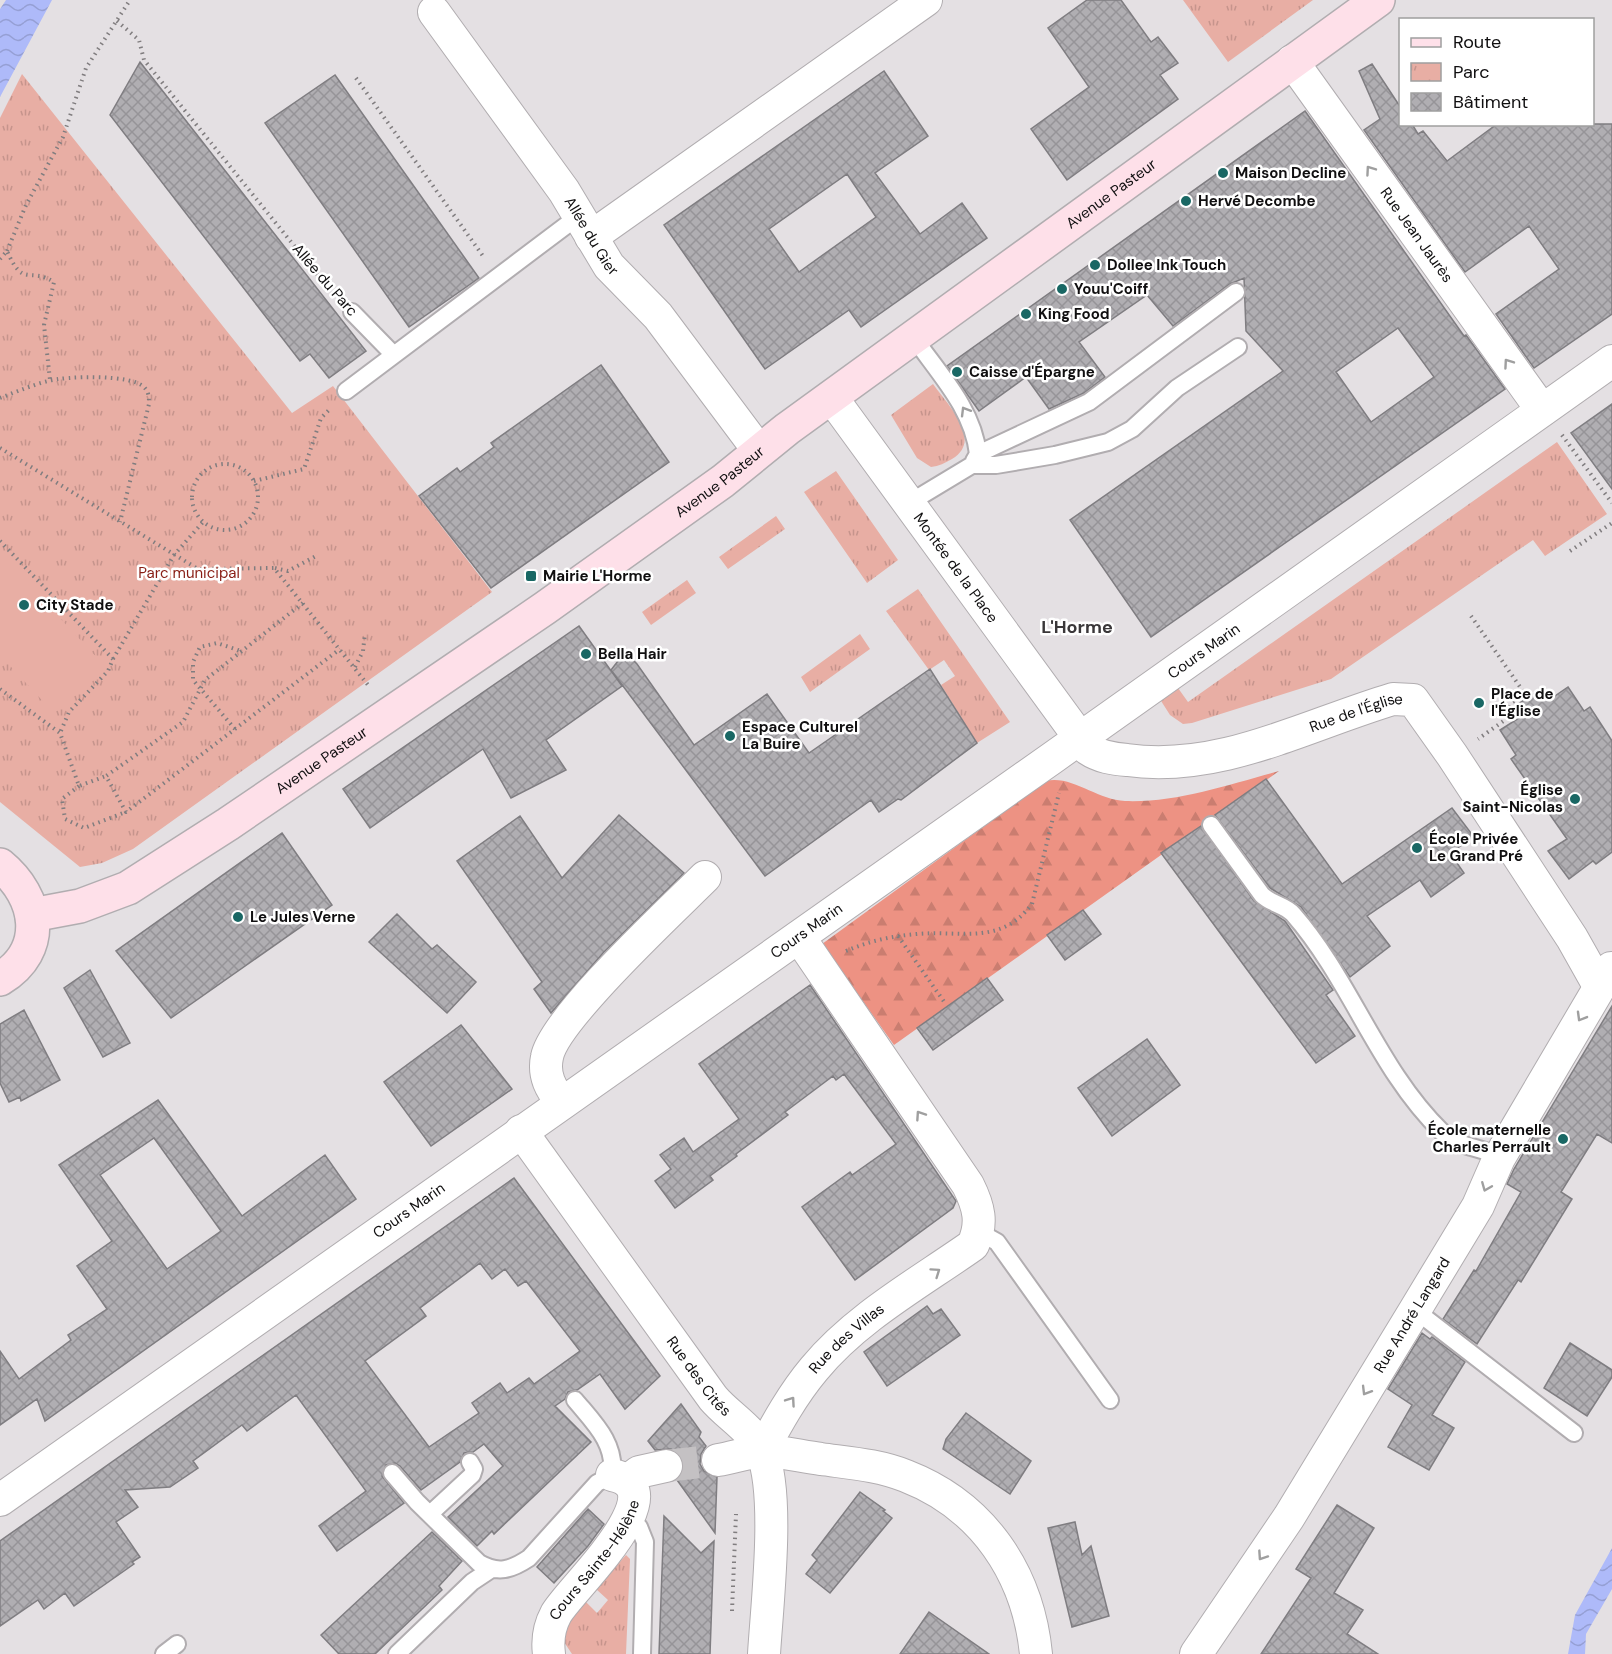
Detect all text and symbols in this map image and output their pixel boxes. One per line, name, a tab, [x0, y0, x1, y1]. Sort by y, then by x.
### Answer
legend	[1399, 18, 1594, 126]
text: Route	[1453, 30, 1501, 54]
text: Parc	[1453, 60, 1489, 84]
text: Bâtiment	[1453, 90, 1528, 114]
street label: Avenue Pasteur	[1062, 154, 1161, 233]
place label: Maison Decline	[1235, 163, 1346, 183]
one-way arrow	[1366, 165, 1377, 176]
marker: Maison Decline	[1216, 166, 1230, 180]
street label: Rue Jean Jaurès	[1376, 183, 1458, 287]
place label: Hervé Decombe	[1198, 191, 1315, 211]
street label: Allée du Gier	[560, 193, 623, 280]
marker: Hervé Decombe	[1179, 194, 1193, 208]
street label: Allée du Parc	[288, 239, 362, 321]
place label: Dollee Ink Touch	[1107, 255, 1226, 275]
marker: Dollee Ink Touch	[1088, 258, 1102, 272]
place label: Youu'Coiff	[1074, 279, 1148, 299]
marker: Youu'Coiff	[1055, 282, 1069, 296]
place label: King Food	[1038, 304, 1110, 324]
marker: King Food	[1019, 307, 1033, 321]
one-way arrow	[1504, 358, 1515, 369]
place label: Caisse d'Épargne	[969, 362, 1095, 382]
marker: Caisse d'Épargne	[950, 365, 964, 379]
one-way arrow	[960, 407, 972, 417]
street label: Avenue Pasteur	[671, 441, 769, 522]
street label: Montée de la Place	[909, 509, 1003, 627]
park label: Parc municipal	[138, 563, 240, 583]
place label: Mairie L'Horme	[543, 566, 652, 586]
marker: Mairie L'Horme	[524, 569, 538, 583]
place label: City Stade	[36, 595, 113, 615]
marker: City Stade	[17, 598, 31, 612]
district label: L'Horme	[1041, 615, 1113, 639]
street label: Cours Marin	[1164, 619, 1244, 683]
place label: Bella Hair	[598, 644, 667, 664]
marker: Bella Hair	[579, 647, 593, 661]
place label: Place de l'Église	[1491, 684, 1554, 721]
street label: Rue de l'Église	[1307, 689, 1403, 737]
marker: Place de l'Église	[1472, 696, 1486, 710]
place label: Espace Culturel La Buire	[742, 717, 858, 754]
street label: Avenue Pasteur	[272, 722, 372, 799]
marker: Espace Culturel La Buire	[723, 729, 737, 743]
place label: Église Saint-Nicolas	[1463, 780, 1563, 817]
marker: Église Saint-Nicolas	[1568, 792, 1582, 806]
place label: École Privée Le Grand Pré	[1429, 829, 1523, 866]
marker: École Privée Le Grand Pré	[1410, 841, 1424, 855]
street label: Cours Marin	[766, 899, 846, 963]
place label: Le Jules Verne	[250, 907, 356, 927]
marker: Le Jules Verne	[231, 910, 245, 924]
one-way arrow	[1577, 1011, 1588, 1021]
one-way arrow	[916, 1110, 927, 1121]
place label: École maternelle Charles Perrault	[1428, 1120, 1551, 1157]
marker: École maternelle Charles Perrault	[1556, 1132, 1570, 1146]
street label: Cours Marin	[369, 1178, 449, 1243]
one-way arrow	[1481, 1181, 1493, 1192]
street label: Rue André Langard	[1369, 1254, 1455, 1377]
one-way arrow	[929, 1268, 940, 1279]
street label: Rue des Villas	[804, 1299, 888, 1378]
street label: Rue des Cités	[662, 1332, 735, 1421]
one-way arrow	[1361, 1385, 1373, 1395]
one-way arrow	[784, 1396, 795, 1407]
street label: Cours Sainte-Hélène	[545, 1498, 644, 1624]
one-way arrow	[1258, 1549, 1269, 1560]

